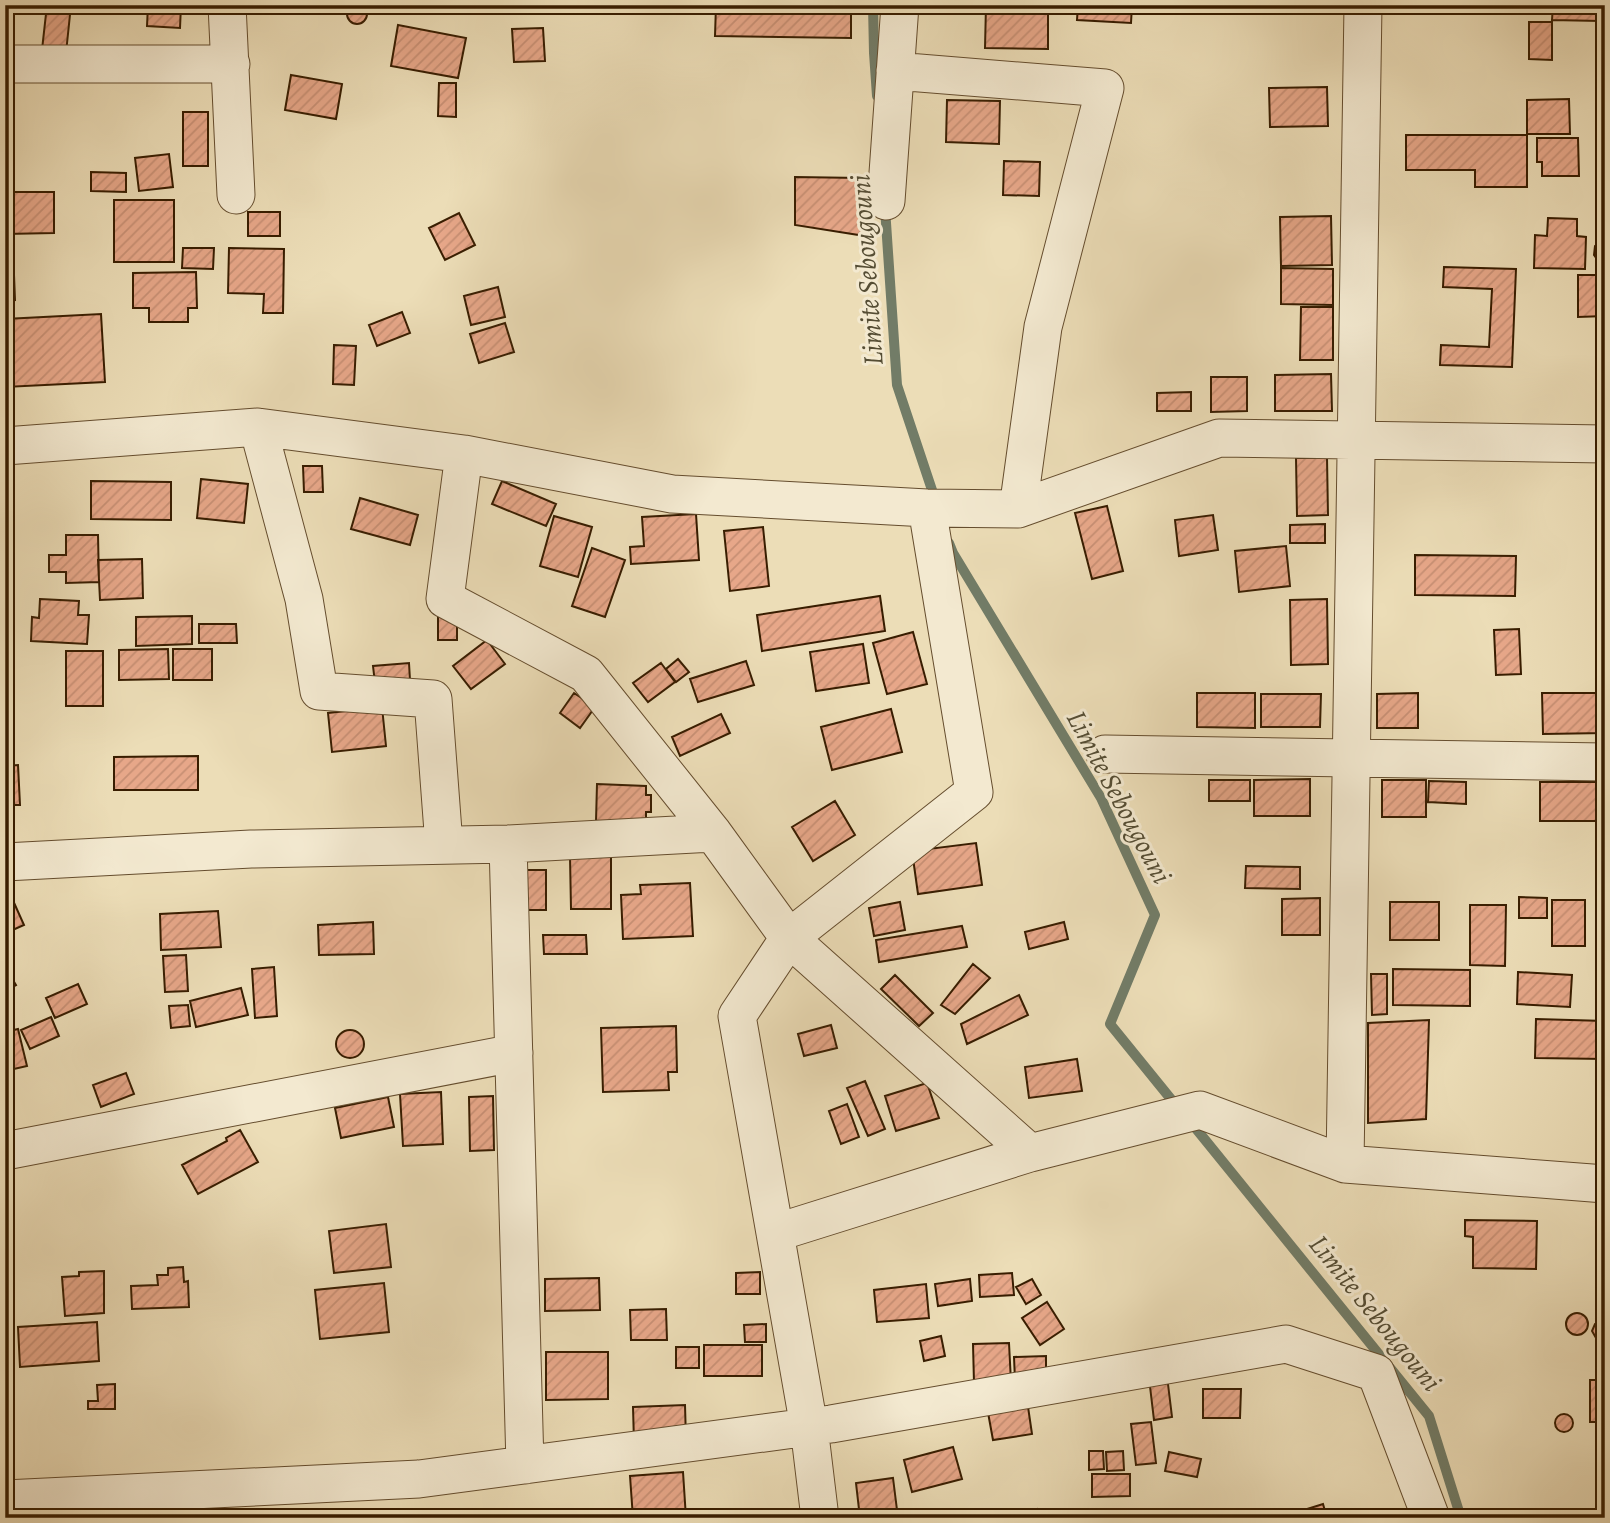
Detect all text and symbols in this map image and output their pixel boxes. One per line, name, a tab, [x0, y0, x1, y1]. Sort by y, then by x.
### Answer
water label: Limite Sebougouni	[841, 173, 893, 367]
water label: Limite Sebougouni	[1057, 703, 1181, 891]
water label: Limite Sebougouni	[1300, 1227, 1450, 1399]

